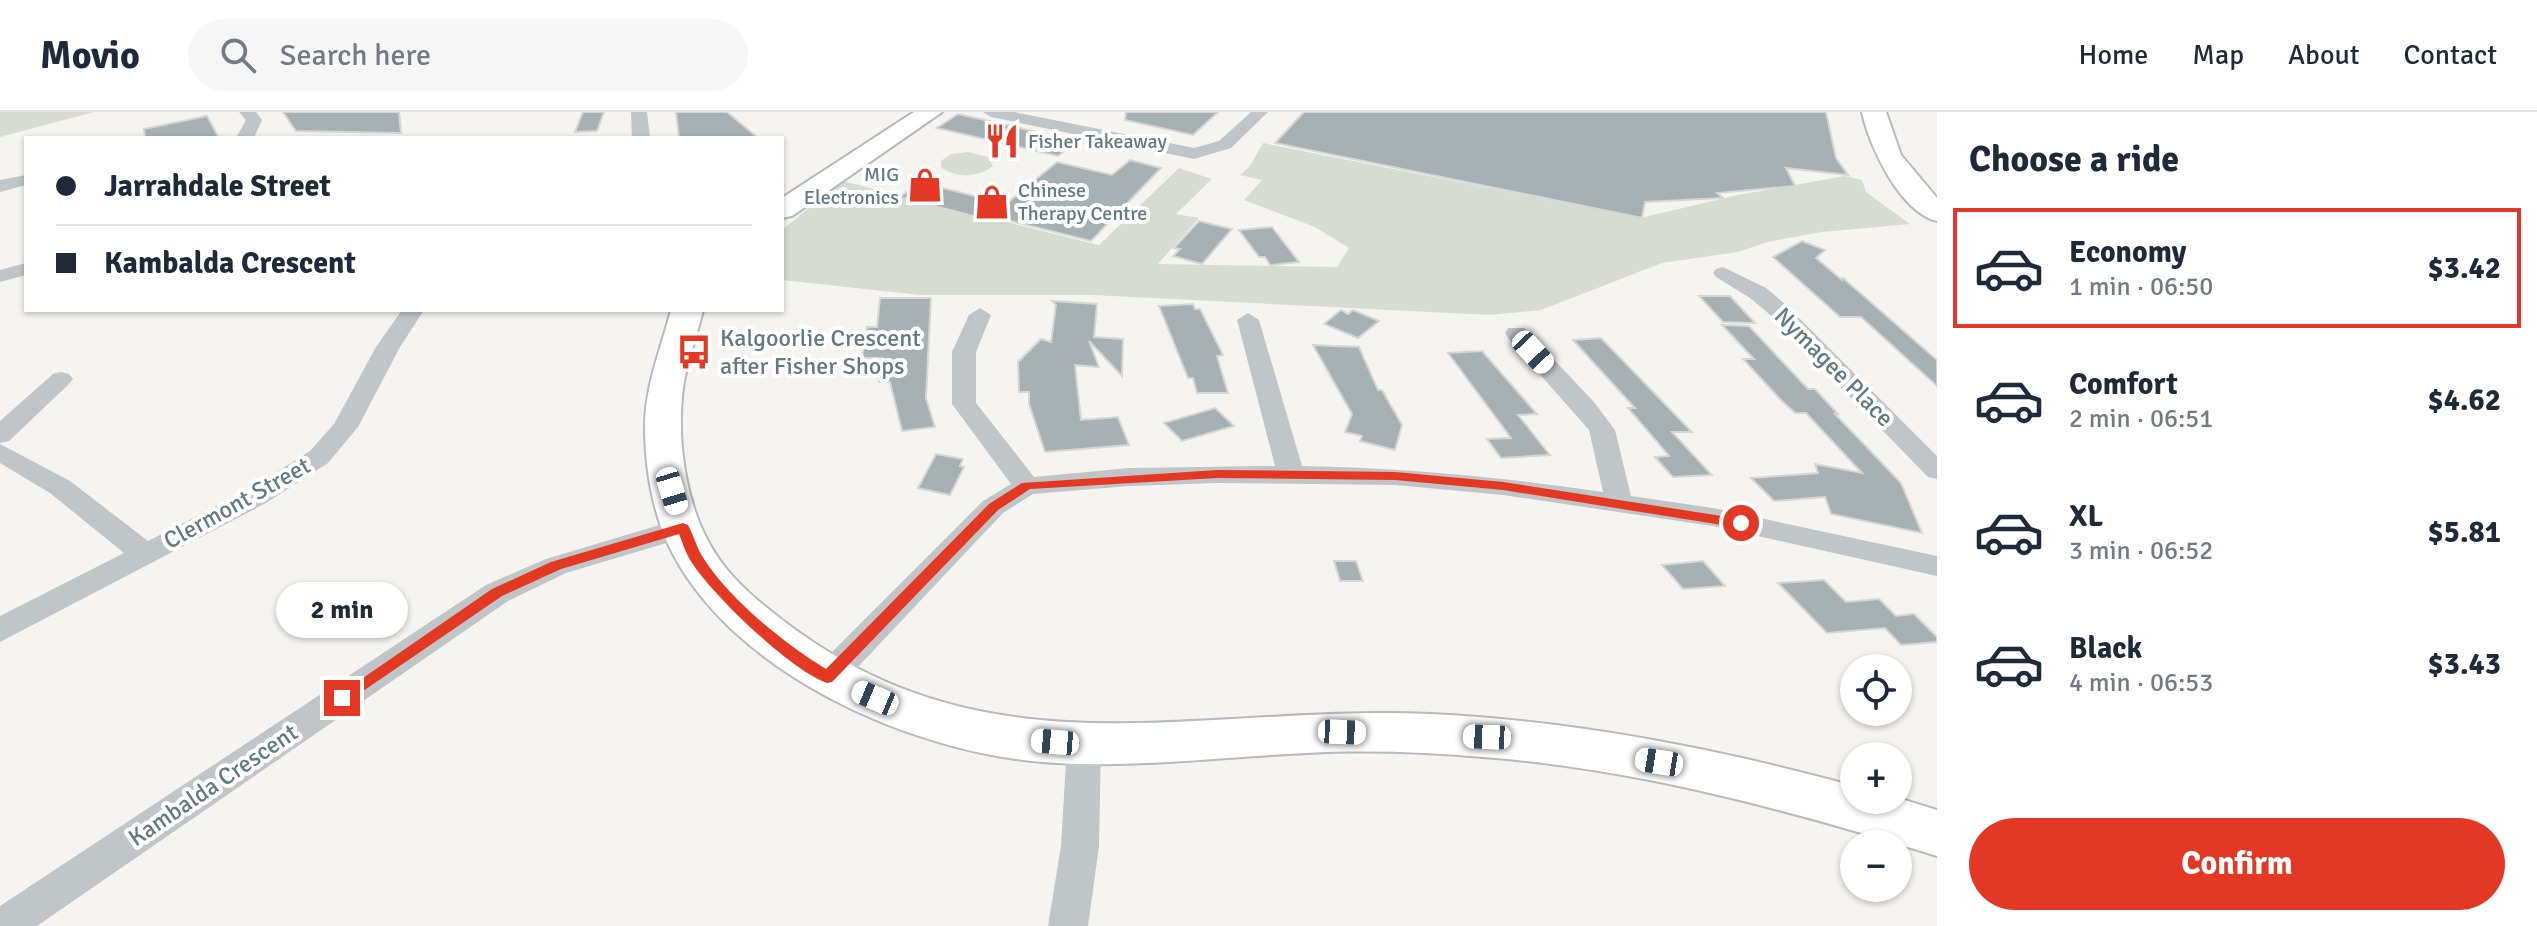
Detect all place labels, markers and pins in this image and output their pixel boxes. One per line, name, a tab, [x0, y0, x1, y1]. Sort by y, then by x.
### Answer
restaurant icon: Fisher Takeaway	[983, 122, 1021, 160]
place label: Fisher Takeaway	[1028, 129, 1167, 154]
place label: MIG Electronics	[804, 162, 899, 210]
shop icon: MIG Electronics	[906, 166, 944, 204]
place label: Chinese Therapy Centre	[1018, 178, 1147, 226]
shop icon: Chinese Therapy Centre	[973, 183, 1011, 221]
place label: Kalgoorlie Crescent after Fisher Shops	[720, 323, 921, 381]
bus stop icon: Kalgoorlie Crescent after Fisher Shops	[675, 333, 713, 371]

